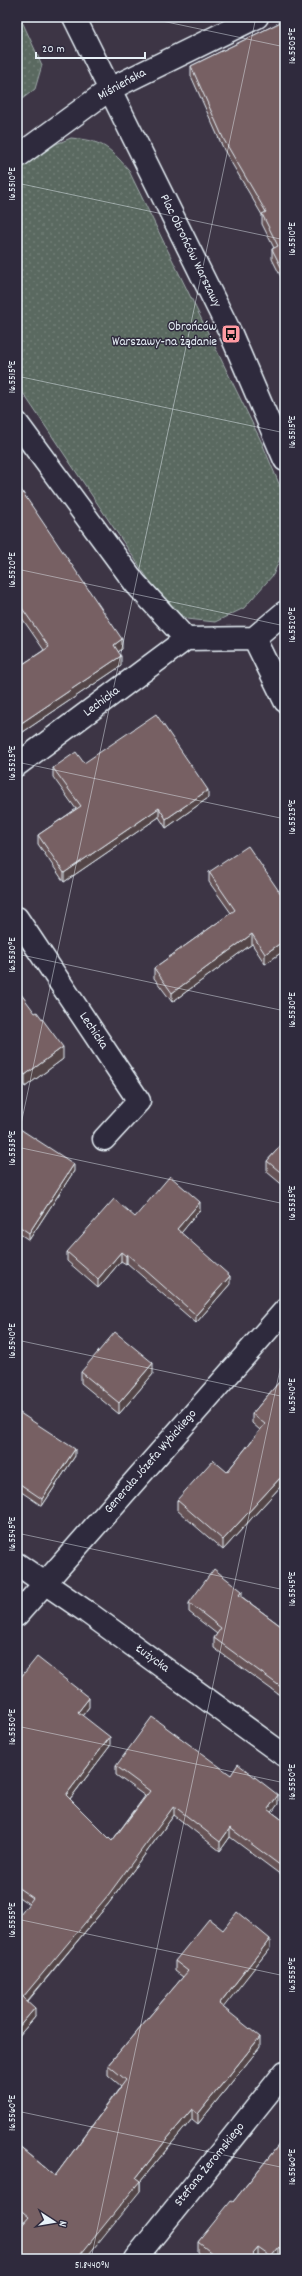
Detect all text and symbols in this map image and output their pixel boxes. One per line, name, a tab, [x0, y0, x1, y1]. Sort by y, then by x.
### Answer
text: 16.5505°E	[286, 28, 300, 64]
scale bar	[36, 34, 145, 60]
text: 20 m	[42, 41, 65, 58]
street label: Miśnieńska	[94, 63, 150, 106]
text: 16.5510°E	[6, 167, 20, 201]
street label: Plac Obrońców Warszawy	[154, 191, 226, 312]
text: 16.5510°E	[286, 222, 300, 256]
place label: Obrońców Warszawy-na żądanie	[112, 318, 217, 352]
bus stop icon: Obrońców Warszawy-na żądanie	[220, 323, 242, 345]
text: 16.5515°E	[6, 360, 20, 393]
text: 16.5515°E	[286, 415, 300, 448]
text: 16.5520°E	[6, 552, 20, 588]
text: 16.5520°E	[286, 607, 300, 643]
street label: Lechicka	[80, 681, 125, 722]
text: 16.5525°E	[6, 745, 20, 780]
text: 16.5525°E	[286, 799, 300, 834]
text: 16.5530°E	[6, 937, 20, 973]
text: 16.5530°E	[286, 992, 300, 1028]
street label: Lechicka	[74, 1009, 113, 1054]
text: 16.5535°E	[6, 1130, 20, 1165]
text: 16.5535°E	[286, 1185, 300, 1220]
text: 16.5540°E	[6, 1323, 20, 1359]
text: 16.5540°E	[286, 1378, 300, 1414]
street label: Generała Józefa Wybickiego	[100, 1405, 202, 1518]
text: 16.5545°E	[6, 1516, 20, 1551]
text: 16.5545°E	[286, 1571, 300, 1606]
street label: Łużycka	[130, 1640, 174, 1678]
text: 16.5550°E	[6, 1709, 20, 1745]
text: 16.5550°E	[286, 1764, 300, 1800]
text: 16.5555°E	[6, 1902, 20, 1938]
text: 16.5555°E	[286, 1957, 300, 1993]
text: 16.5560°E	[6, 2094, 20, 2131]
street label: Stefana Żeromskiego	[170, 2119, 250, 2211]
text: 16.5560°E	[286, 2148, 300, 2185]
north arrow	[34, 2202, 74, 2242]
text: N	[53, 2219, 70, 2229]
text: 51.8440°N	[75, 2259, 109, 2273]

